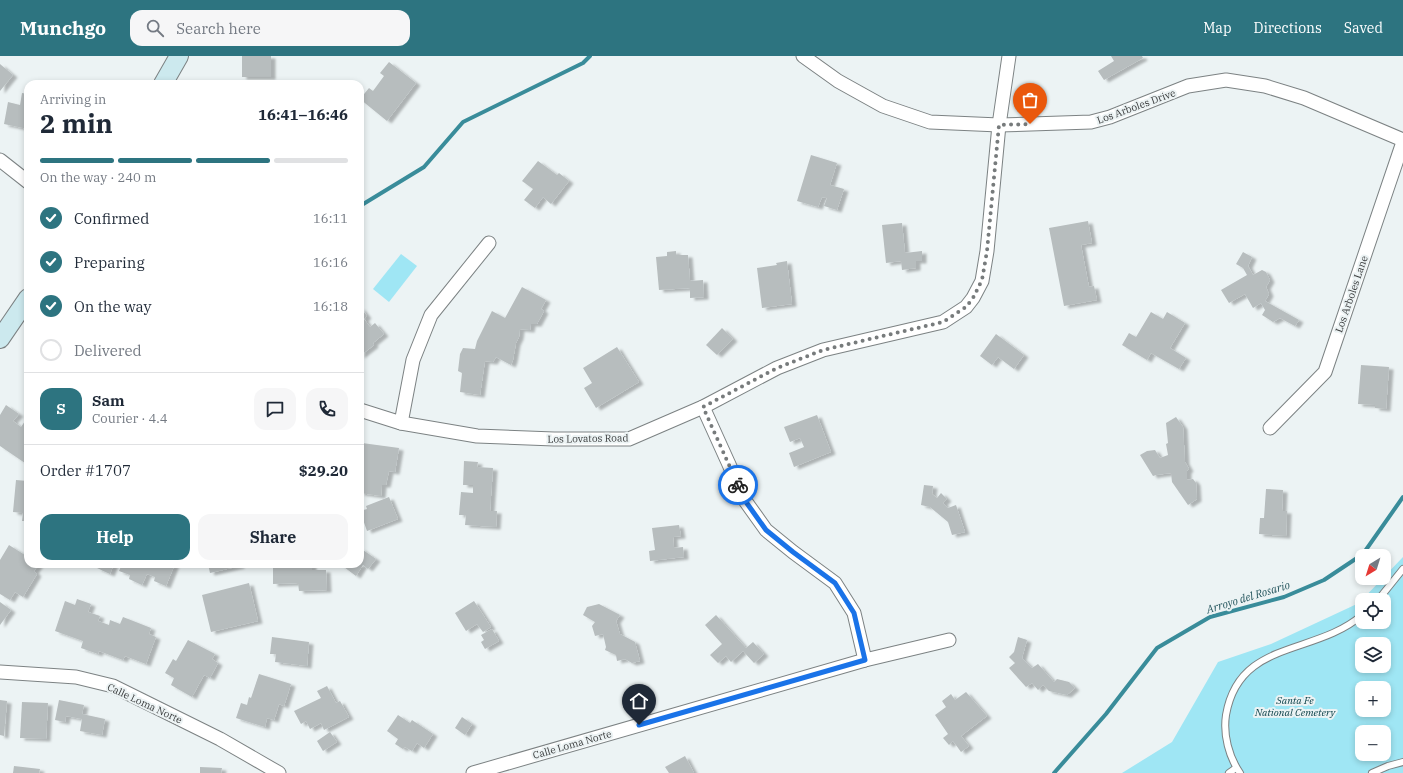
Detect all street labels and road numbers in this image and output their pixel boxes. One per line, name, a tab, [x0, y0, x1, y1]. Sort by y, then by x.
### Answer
street label: Los Arboles Drive	[1095, 86, 1177, 127]
street label: Los Arboles Lane	[1332, 254, 1371, 334]
street label: Los Lovatos Road	[547, 431, 629, 446]
street label: Calle Loma Norte	[105, 680, 184, 727]
street label: Calle Loma Norte	[531, 727, 613, 762]

